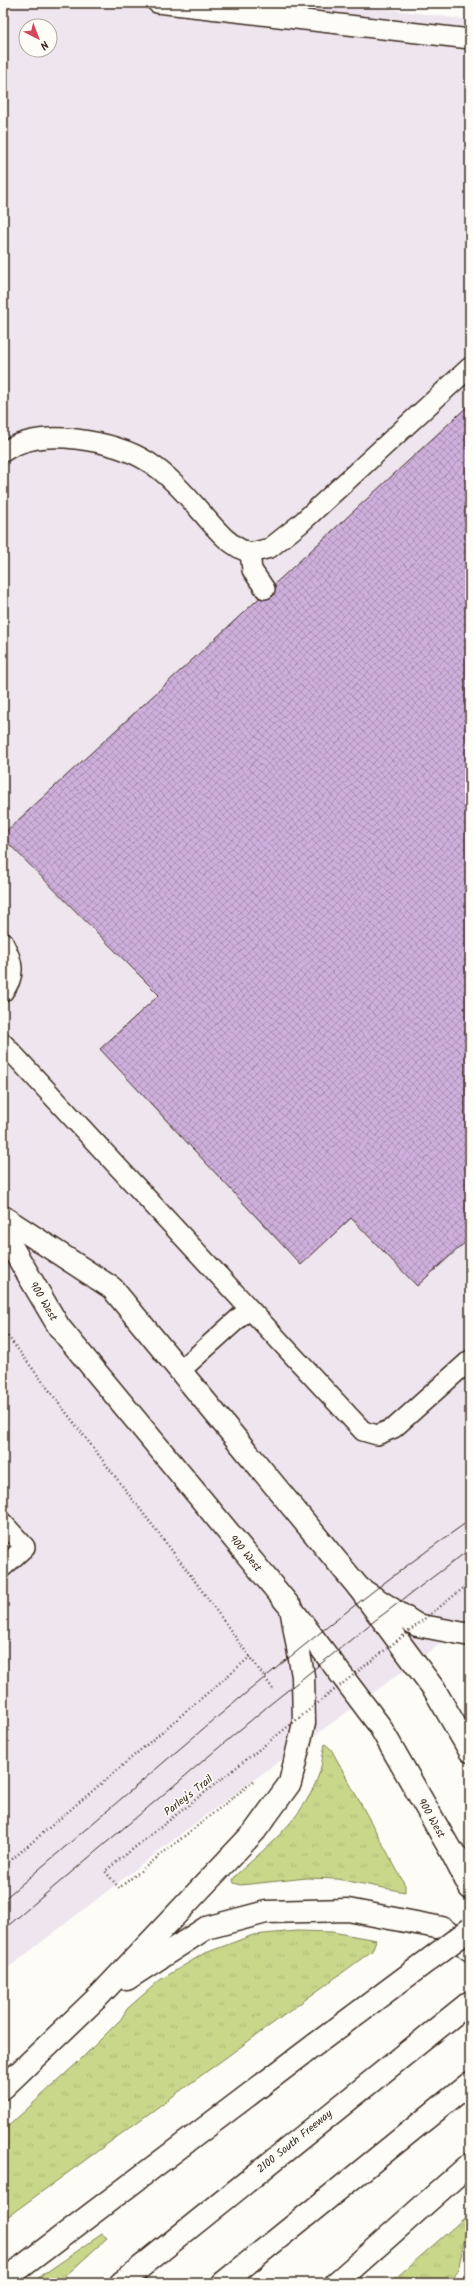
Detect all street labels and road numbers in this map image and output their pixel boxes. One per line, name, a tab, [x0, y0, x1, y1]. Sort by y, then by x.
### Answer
street label: 900 West	[24, 1278, 62, 1325]
street label: 900 West	[224, 1531, 267, 1577]
street label: Parley's Trail	[160, 1771, 217, 1821]
street label: 900 West	[413, 1795, 450, 1842]
street label: 2100 South Freeway	[253, 2105, 337, 2178]

